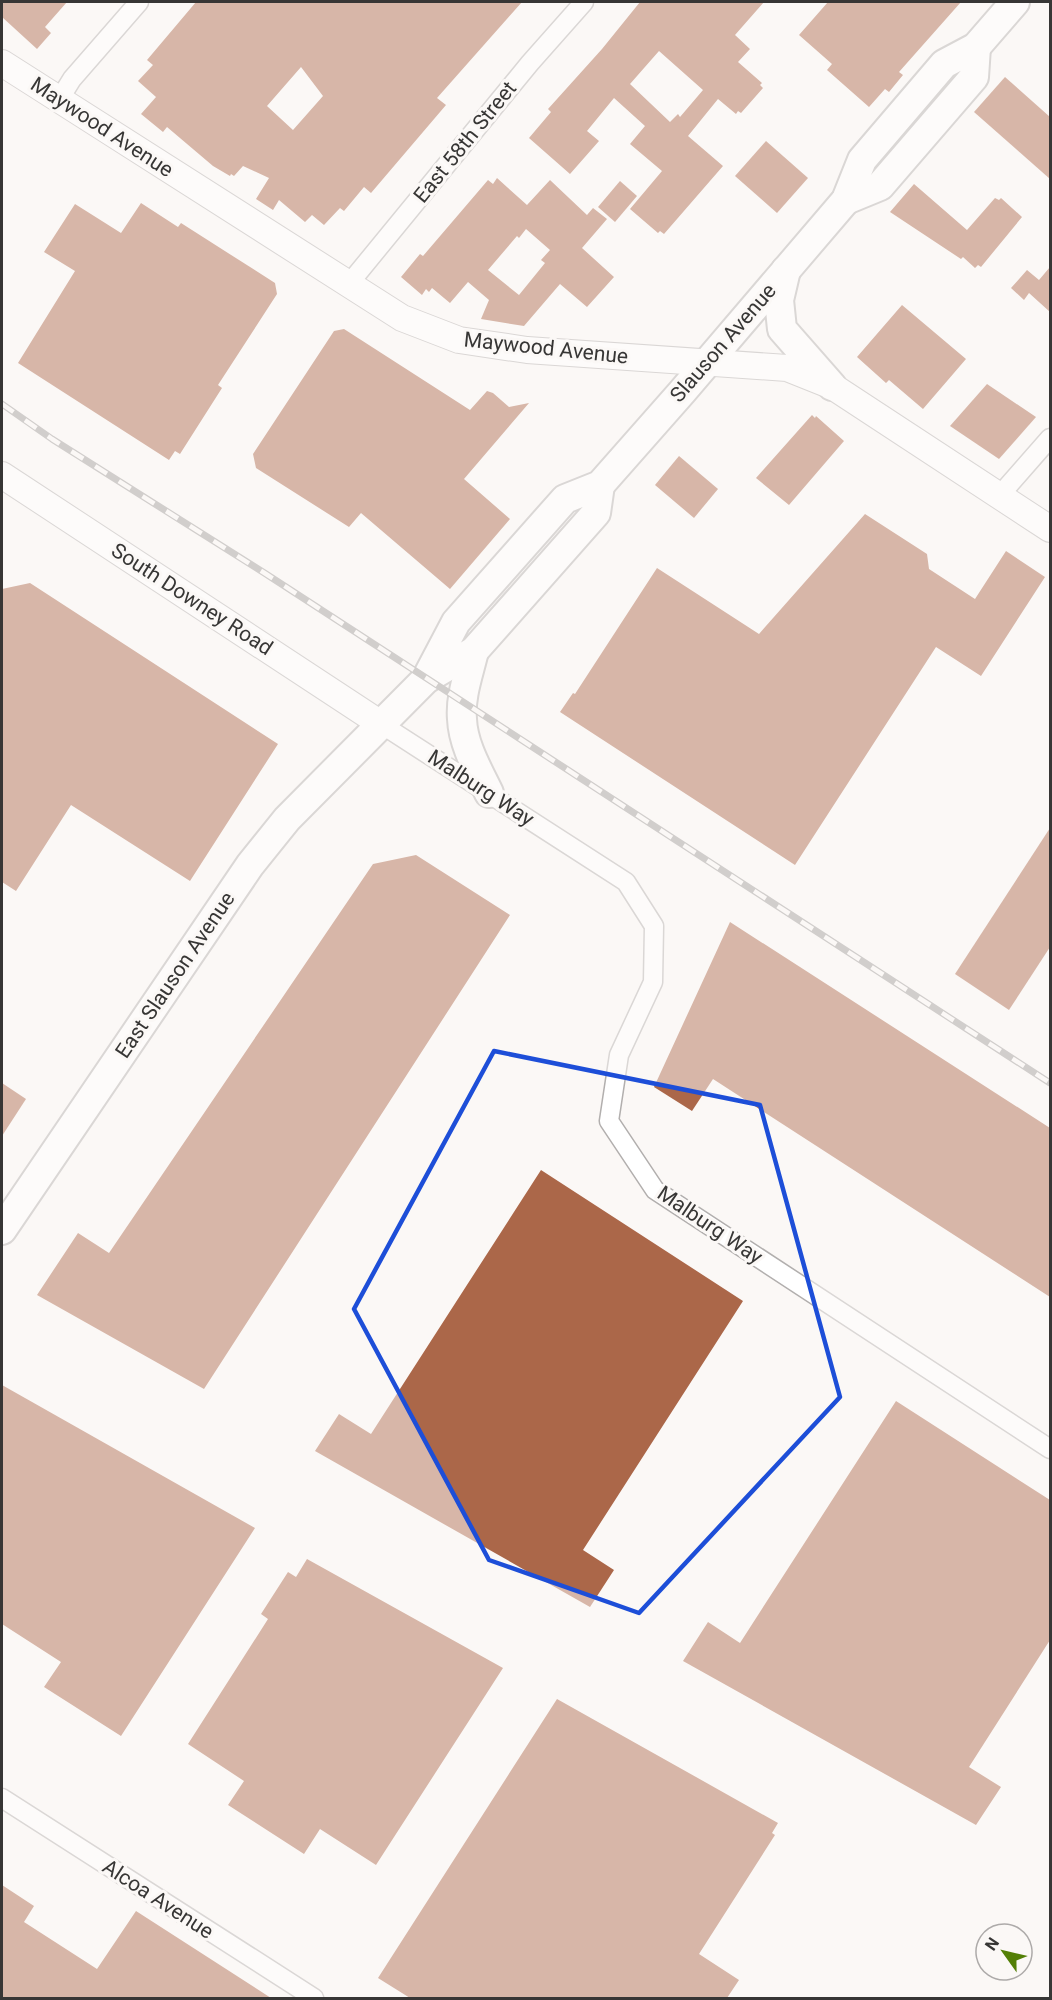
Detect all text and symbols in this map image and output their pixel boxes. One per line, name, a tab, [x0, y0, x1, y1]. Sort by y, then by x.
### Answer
street label: Maywood Avenue	[26, 72, 178, 182]
street label: East 58th Street	[409, 76, 521, 207]
street label: Slauson Avenue	[665, 279, 781, 407]
street label: Maywood Avenue	[463, 327, 629, 369]
street label: South Downey Road	[107, 538, 277, 660]
street label: Malburg Way	[423, 745, 539, 831]
street label: East Slauson Avenue	[110, 887, 240, 1063]
street label: Malburg Way	[653, 1181, 767, 1269]
street label: Alcoa Avenue	[98, 1854, 218, 1944]
north arrow	[974, 1922, 1034, 1982]
text: N	[981, 1934, 1003, 1954]

